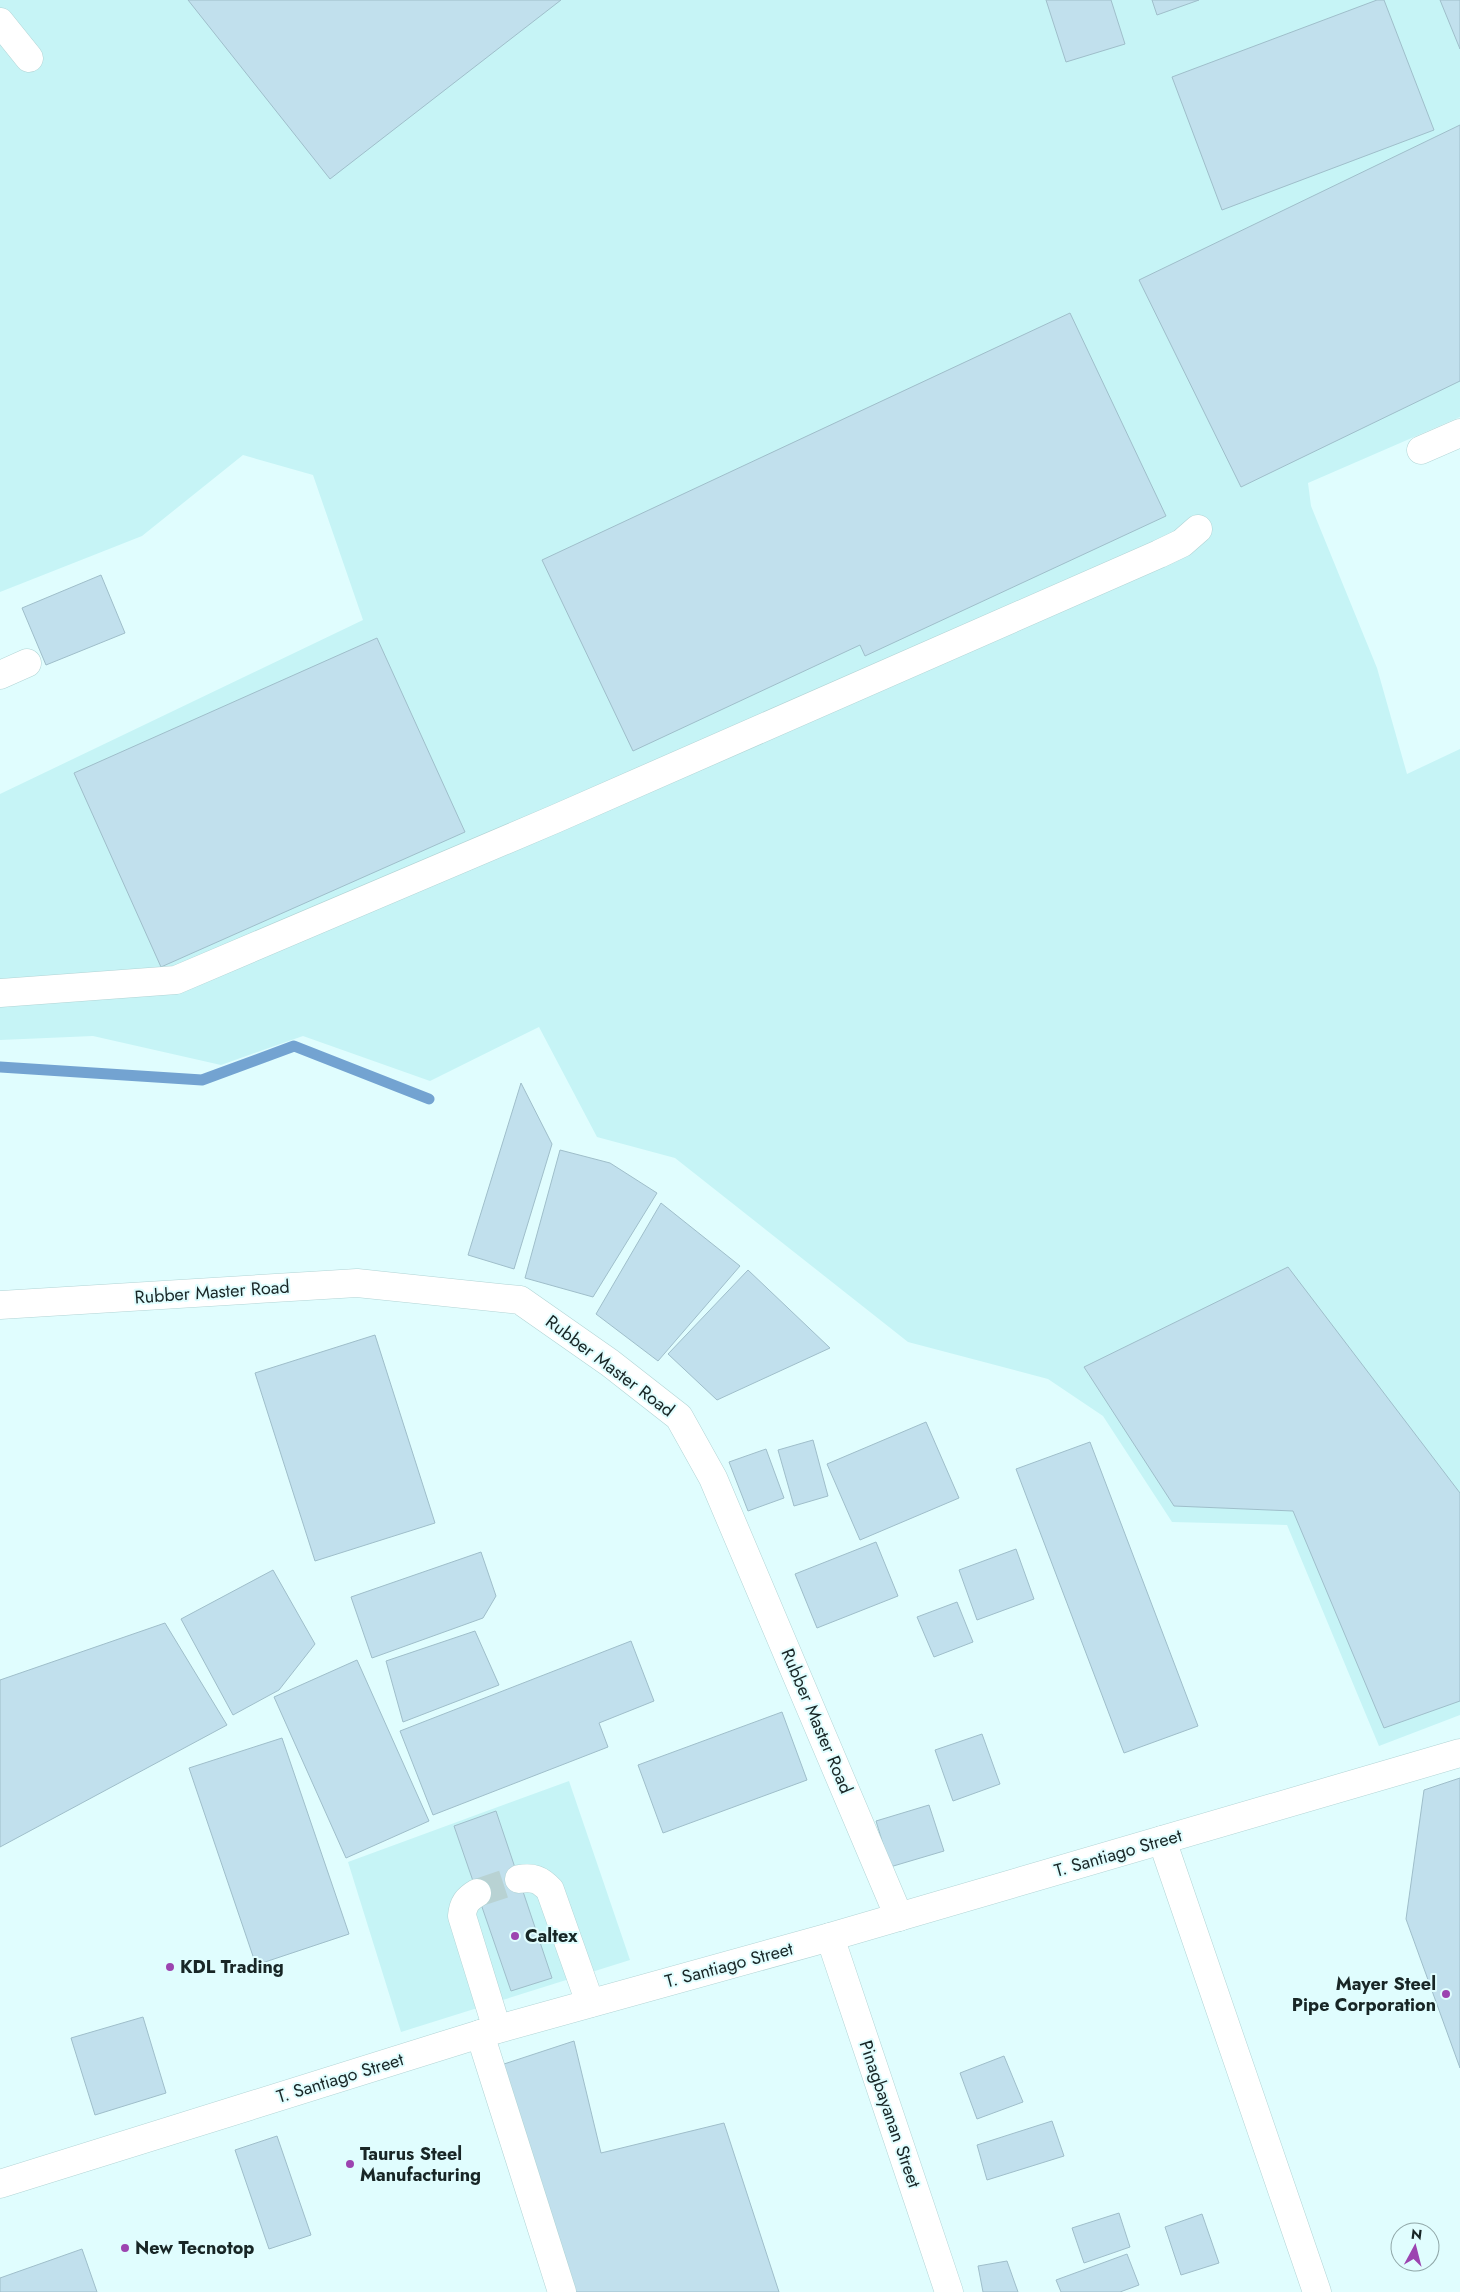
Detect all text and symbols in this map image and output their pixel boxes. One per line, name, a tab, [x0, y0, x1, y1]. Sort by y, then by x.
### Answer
street label: Rubber Master Road	[134, 1274, 290, 1310]
street label: Rubber Master Road	[540, 1309, 680, 1423]
street label: Rubber Master Road	[775, 1644, 859, 1798]
street label: T. Santiago Street	[1051, 1822, 1185, 1884]
place label: Caltex	[525, 1923, 578, 1949]
marker: Caltex	[509, 1930, 521, 1942]
street label: T. Santiago Street	[662, 1935, 796, 1995]
place label: KDL Trading	[180, 1954, 284, 1980]
marker: KDL Trading	[164, 1961, 176, 1973]
place label: Mayer Steel Pipe Corporation	[1292, 1971, 1436, 2018]
marker: Mayer Steel Pipe Corporation	[1440, 1988, 1452, 2000]
street label: Pinagbayanan Street	[853, 2037, 928, 2192]
street label: T. Santiago Street	[273, 2046, 407, 2110]
place label: Taurus Steel Manufacturing	[360, 2141, 481, 2188]
marker: Taurus Steel Manufacturing	[344, 2158, 356, 2170]
north arrow	[1390, 2222, 1440, 2272]
text: N	[1410, 2223, 1423, 2245]
place label: New Tecnotop	[135, 2235, 254, 2261]
marker: New Tecnotop	[119, 2242, 131, 2254]

